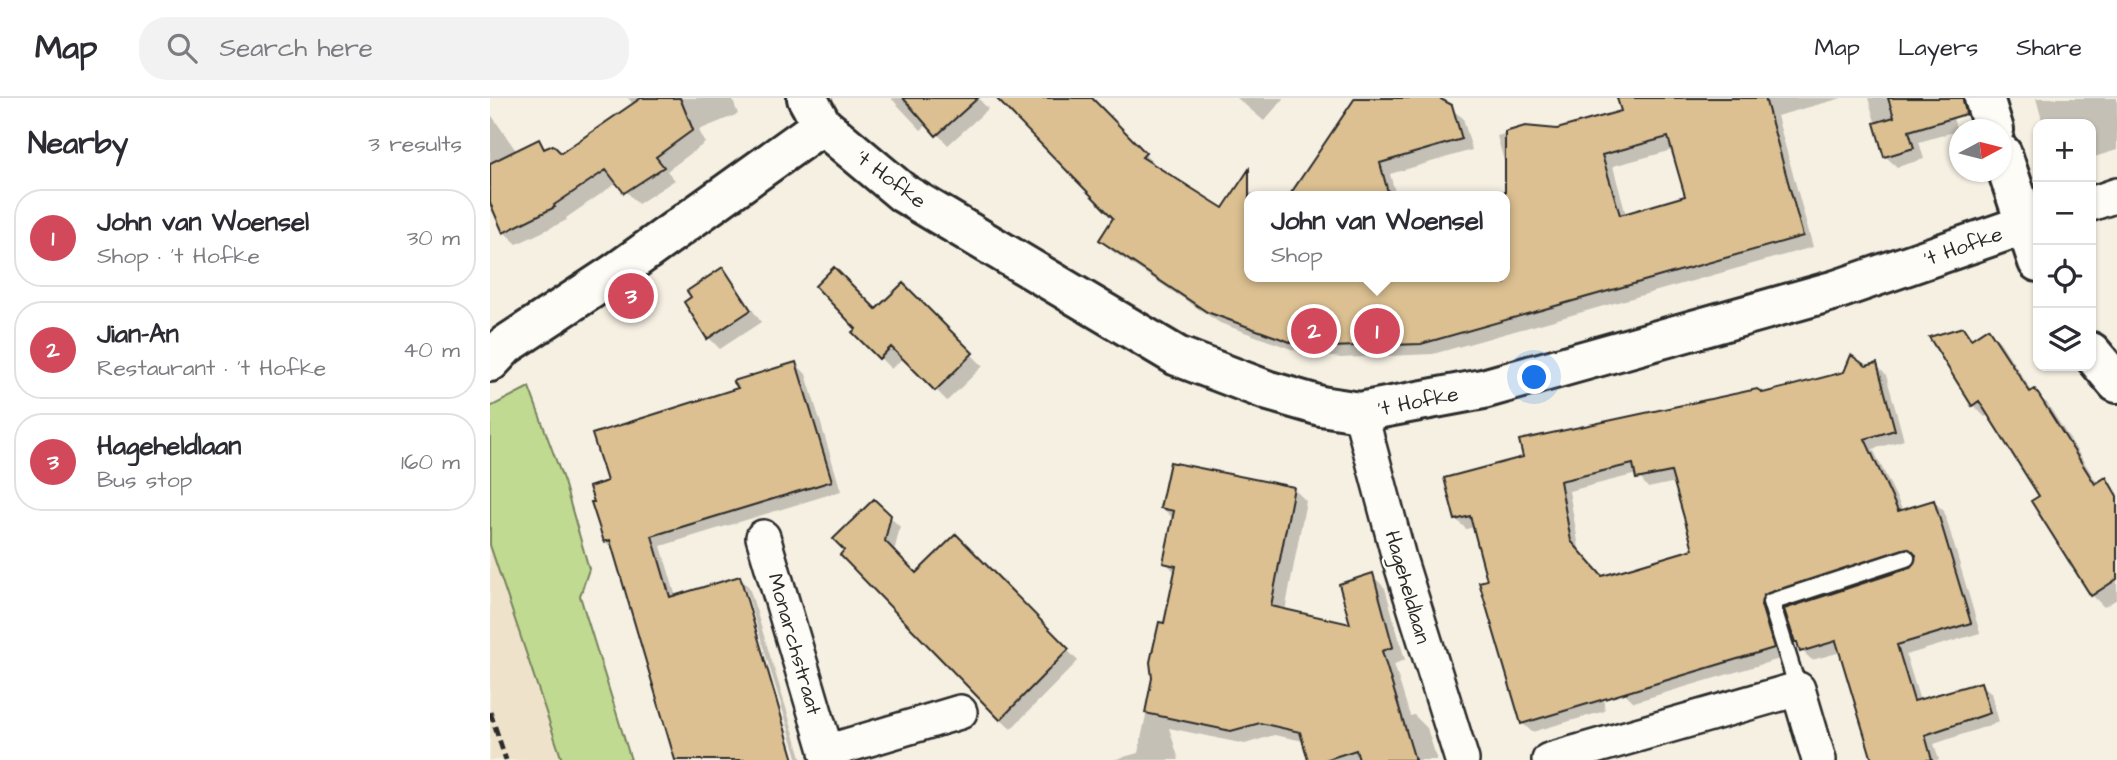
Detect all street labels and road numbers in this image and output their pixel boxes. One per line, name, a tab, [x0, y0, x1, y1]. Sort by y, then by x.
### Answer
street label: 't Hofke	[849, 143, 932, 216]
street label: 't Hofke	[1920, 219, 2006, 273]
street label: 't Hofke	[1375, 379, 1461, 424]
street label: Hageheldlaan	[1376, 527, 1438, 648]
street label: Monarchstraat	[760, 570, 829, 719]

